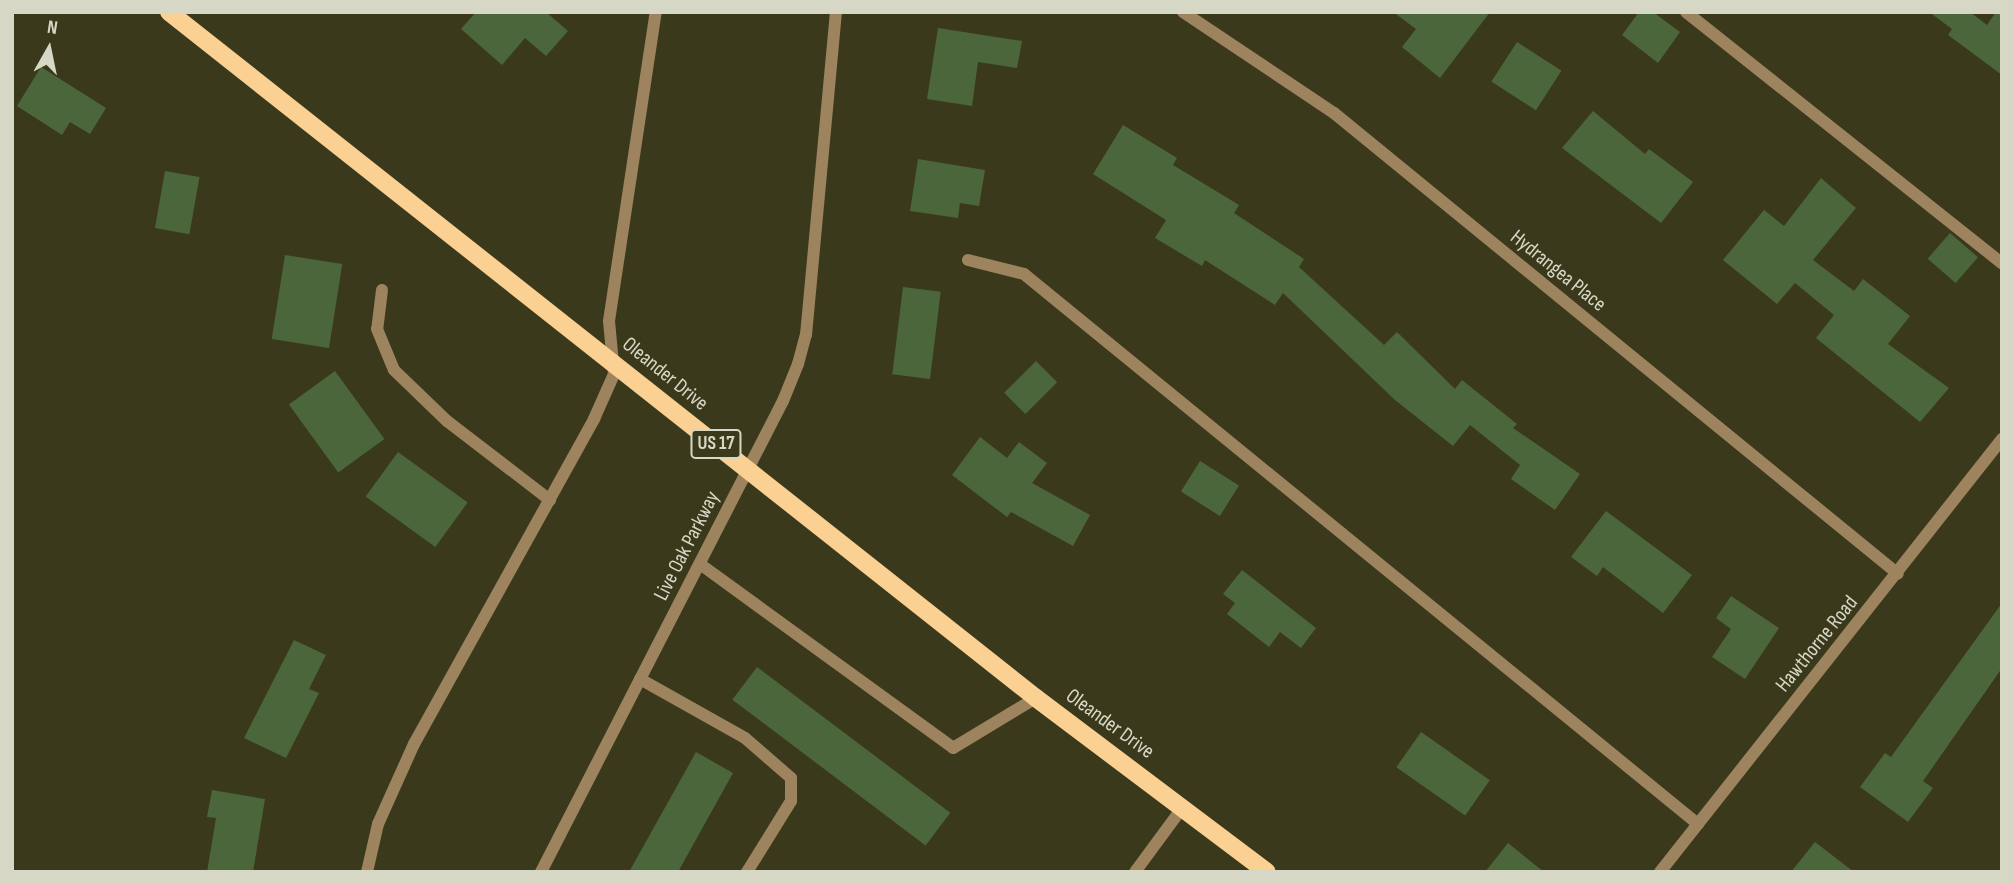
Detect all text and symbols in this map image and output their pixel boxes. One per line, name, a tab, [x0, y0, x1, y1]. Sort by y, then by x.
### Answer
north arrow	[14, 14, 84, 84]
text: N	[46, 16, 59, 40]
street label: Hydrangea Place	[1505, 225, 1611, 317]
street label: Oleander Drive	[617, 332, 713, 416]
road number: US 17	[690, 428, 742, 460]
street label: Live Oak Parkway	[649, 487, 725, 605]
street label: Hawthorne Road	[1771, 591, 1863, 697]
street label: Oleander Drive	[1061, 684, 1159, 764]

